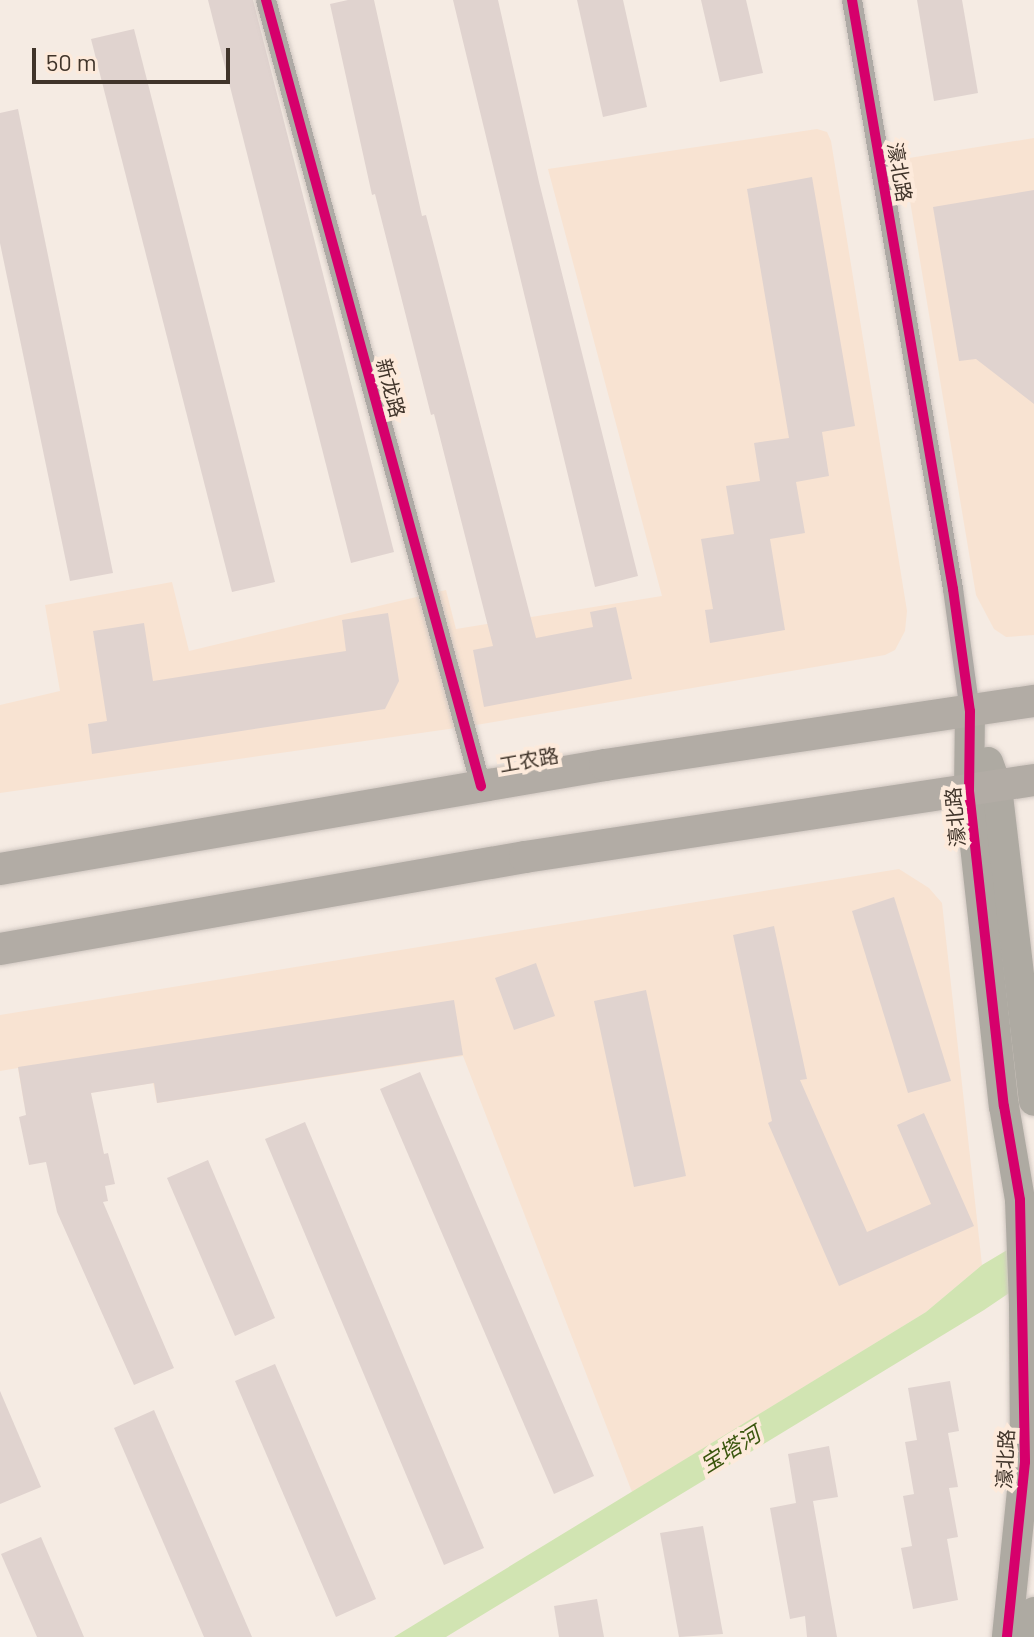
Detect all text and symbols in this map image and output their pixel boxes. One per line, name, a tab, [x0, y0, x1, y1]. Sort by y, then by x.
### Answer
scale bar	[36, 32, 234, 82]
text: 50 m	[46, 47, 97, 76]
street label: 濠北路	[883, 140, 917, 204]
street label: 新龙路	[372, 356, 410, 420]
street label: 工农路	[497, 743, 561, 777]
street label: 濠北路	[940, 786, 970, 848]
water label: 宝塔河	[695, 1420, 765, 1478]
street label: 濠北路	[991, 1428, 1019, 1490]

